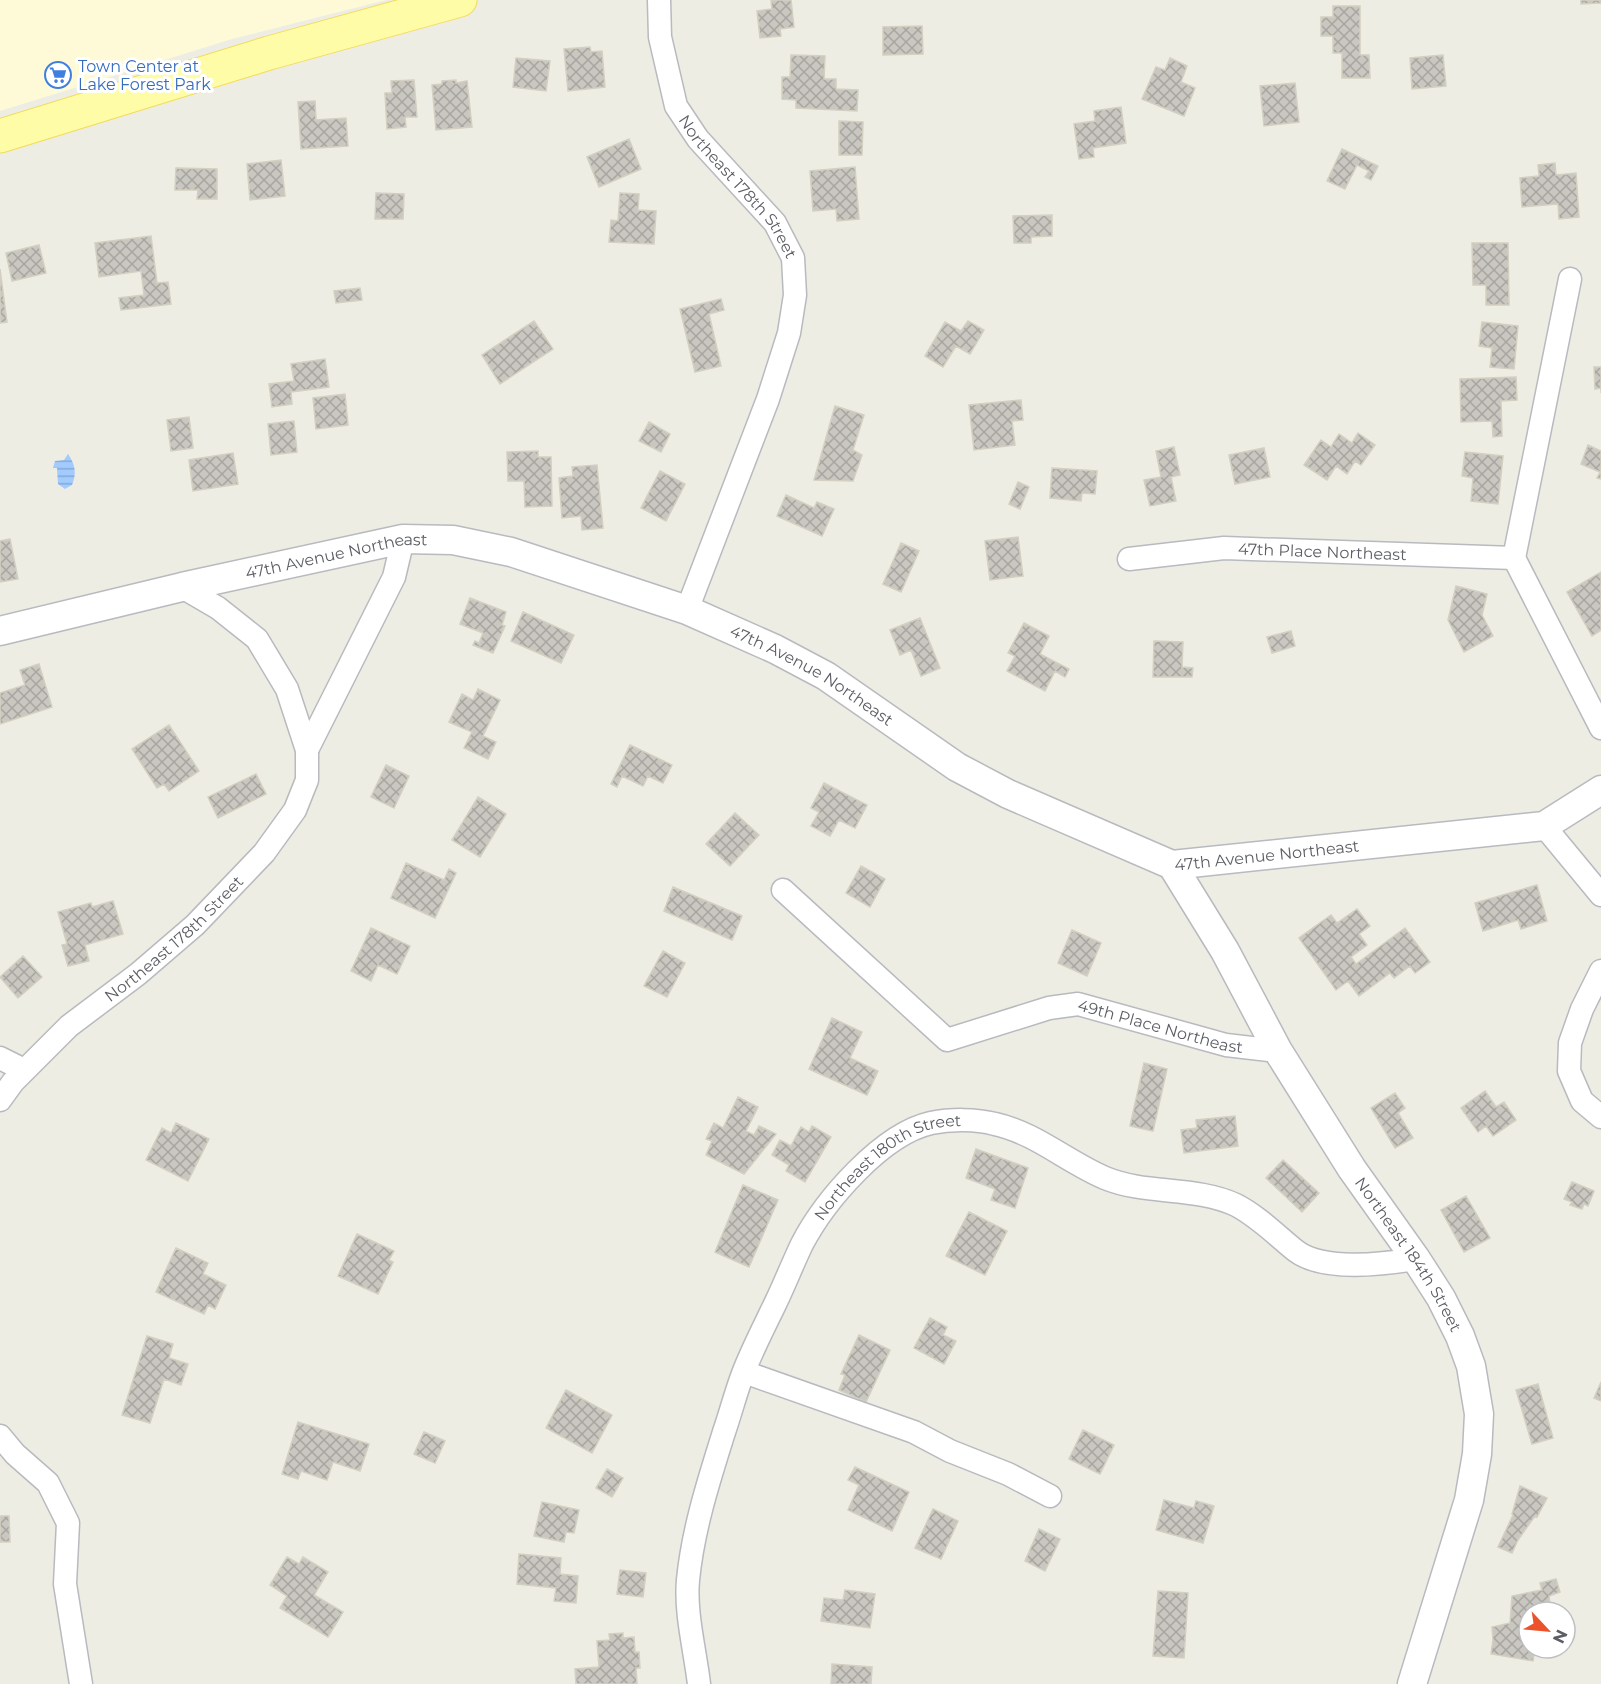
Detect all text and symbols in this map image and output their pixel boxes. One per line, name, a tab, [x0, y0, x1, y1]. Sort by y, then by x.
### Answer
place label: Town Center at Lake Forest Park	[78, 57, 211, 94]
supermarket icon: Town Center at Lake Forest Park	[43, 60, 73, 90]
street label: Northeast 178th Street	[675, 111, 801, 262]
street label: 47th Avenue Northeast	[244, 530, 428, 583]
street label: 47th Place Northeast	[1238, 539, 1407, 564]
street label: 47th Avenue Northeast	[727, 621, 897, 730]
street label: 47th Avenue Northeast	[1174, 836, 1360, 875]
street label: Northeast 178th Street	[101, 872, 247, 1006]
street label: 49th Place Northeast	[1076, 995, 1244, 1057]
street label: Northeast 180th Street	[810, 1111, 962, 1224]
street label: Northeast 184th Street	[1351, 1174, 1465, 1335]
north arrow	[1517, 1600, 1577, 1660]
text: N	[1549, 1626, 1571, 1646]

